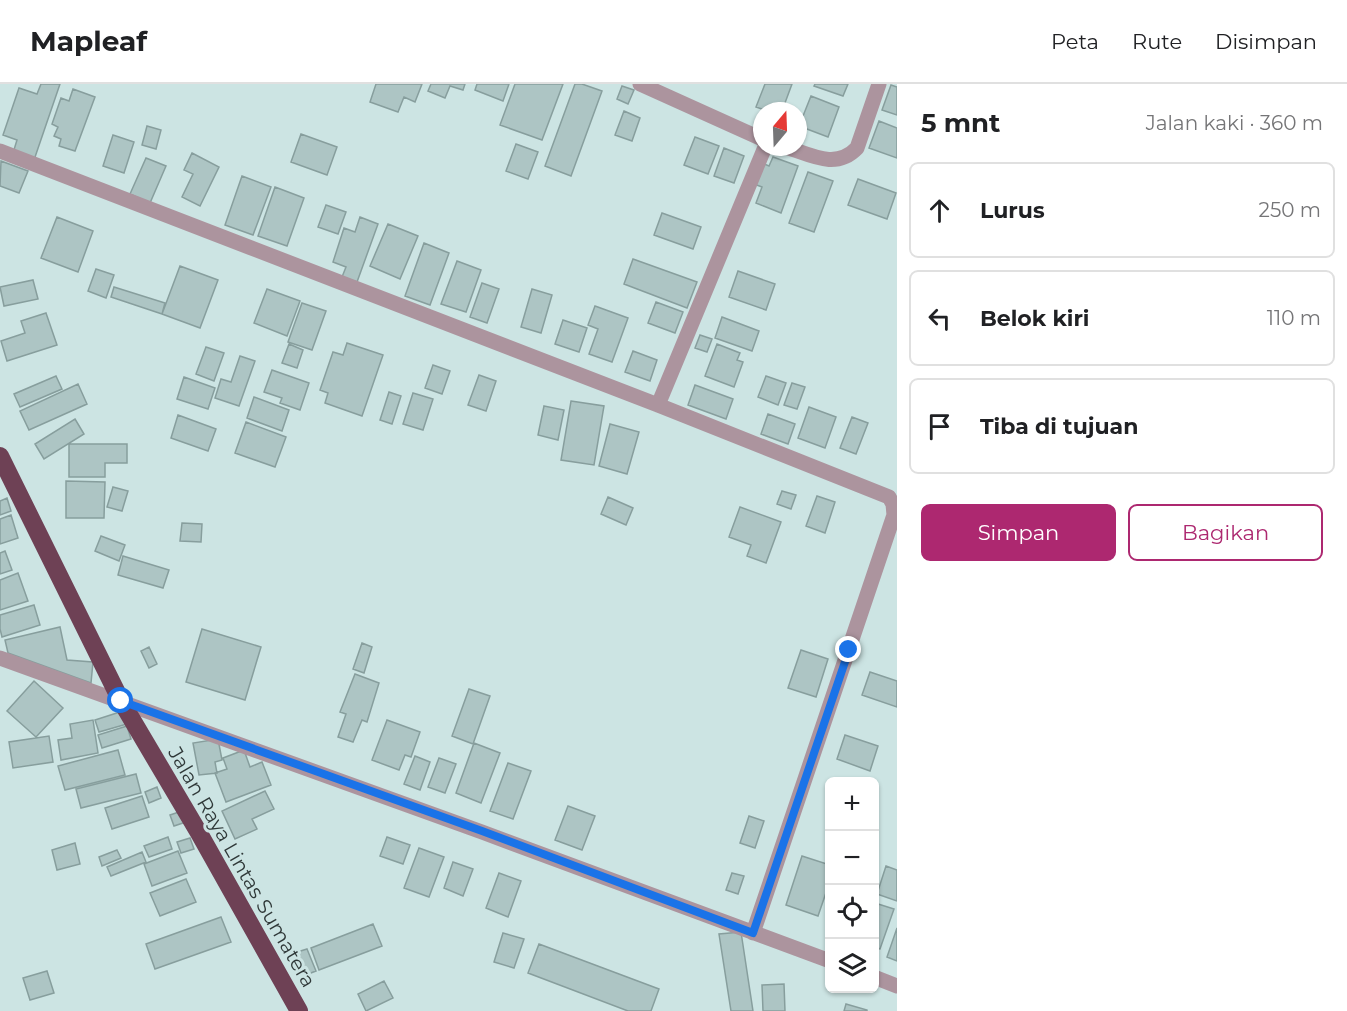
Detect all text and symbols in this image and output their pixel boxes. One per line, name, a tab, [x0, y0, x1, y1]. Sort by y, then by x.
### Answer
text: Mapleaf	[30, 24, 147, 58]
text: Peta	[1051, 29, 1099, 54]
text: Rute	[1132, 29, 1182, 54]
text: Disimpan	[1215, 29, 1317, 54]
north arrow	[753, 102, 807, 156]
text: 5 mnt	[921, 107, 1000, 139]
text: Jalan kaki · 360 m	[1146, 111, 1323, 135]
icon: ahead	[923, 194, 956, 227]
text: Lurus	[980, 197, 1045, 224]
text: 250 m	[1259, 198, 1321, 222]
icon: left	[923, 302, 956, 335]
text: Belok kiri	[980, 305, 1089, 332]
text: 110 m	[1267, 306, 1321, 330]
icon: arrive	[923, 410, 956, 443]
text: Tiba di tujuan	[980, 413, 1138, 440]
button: Simpan	[921, 504, 1116, 561]
button: Bagikan	[1128, 504, 1323, 561]
route end	[835, 636, 861, 662]
route start	[107, 687, 133, 713]
street label: Jalan Raya Lintas Sumatera	[163, 742, 321, 992]
map controls	[825, 777, 879, 993]
button: +	[825, 777, 879, 831]
button: −	[825, 831, 879, 885]
button: locate	[825, 885, 879, 939]
button: layers	[825, 939, 879, 993]

